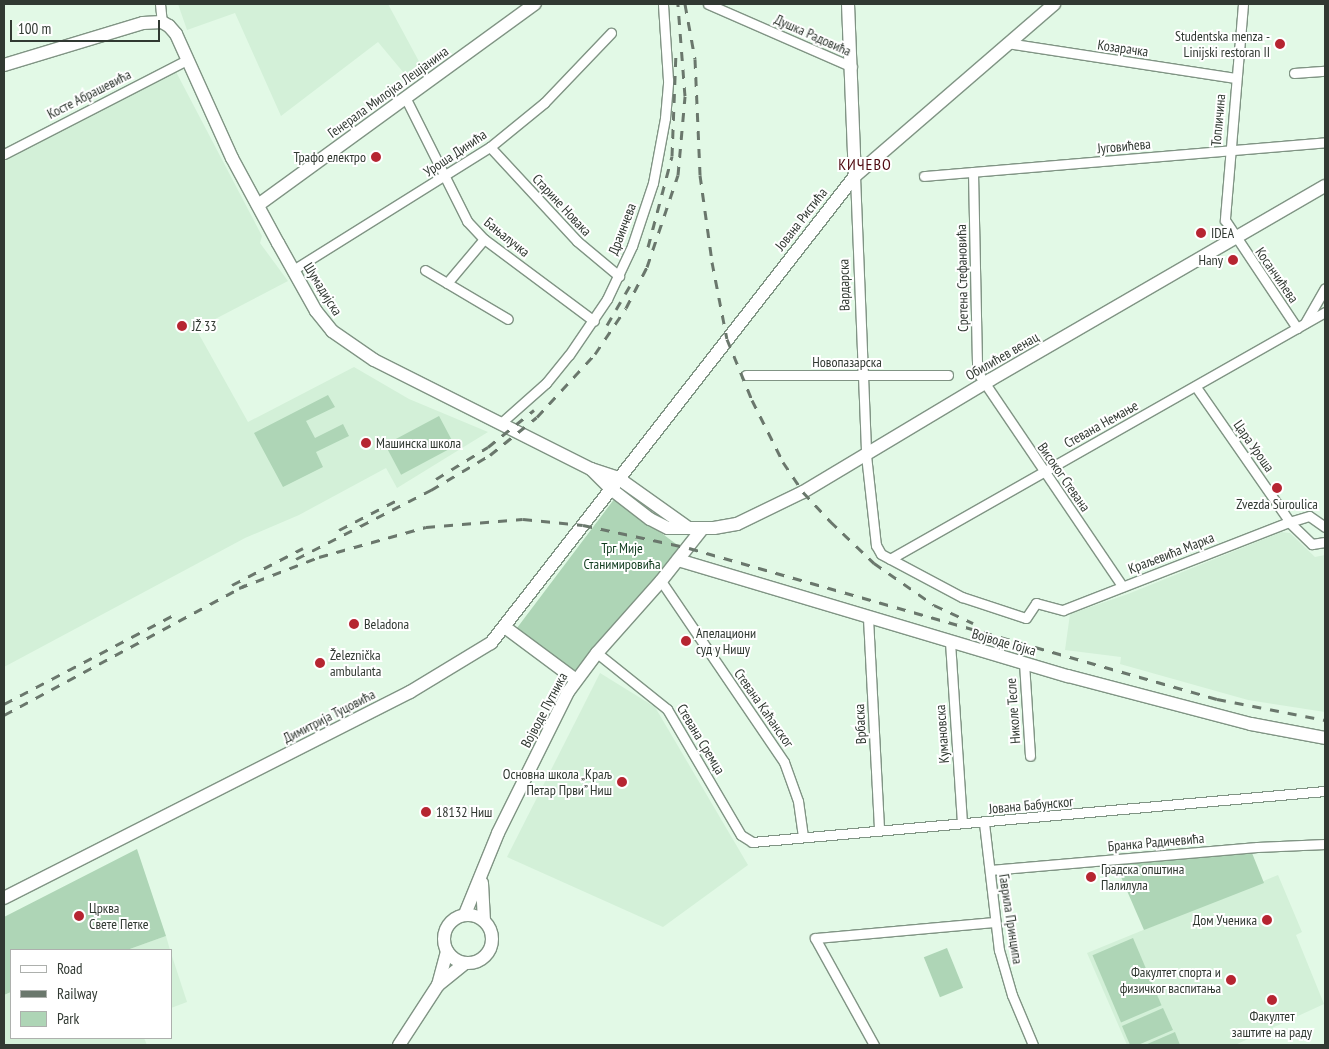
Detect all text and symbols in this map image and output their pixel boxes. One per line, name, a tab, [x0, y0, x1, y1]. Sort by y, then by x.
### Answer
scale bar	[12, 10, 162, 42]
street label: Душка Радовића	[772, 11, 854, 59]
text: 100 m	[18, 19, 51, 38]
place label: Studentska menza - Linijski restoran II	[1175, 28, 1270, 60]
street label: Козарачка	[1097, 36, 1149, 60]
marker: Studentska menza - Linijski restoran II	[1274, 38, 1286, 50]
street label: Генерала Милојка Лешјанина	[325, 43, 451, 141]
street label: Косте Абрашевића	[44, 66, 134, 122]
street label: Топличина	[1207, 93, 1229, 147]
street label: Уроша Динића	[420, 126, 490, 180]
street label: Југовићева	[1097, 135, 1151, 157]
place label: Трафо електро	[294, 149, 366, 165]
marker: Трафо електро	[370, 151, 382, 163]
district label: КИЧЕВО	[837, 154, 893, 174]
street label: Старине Новака	[529, 171, 595, 239]
street label: Јована Ристића	[771, 184, 831, 254]
street label: Драинчева	[604, 201, 640, 257]
street label: Бањалучка	[481, 214, 533, 260]
street label: Сретена Стефановића	[953, 224, 971, 332]
place label: IDEA	[1211, 225, 1234, 241]
marker: IDEA	[1195, 227, 1207, 239]
street label: Косанчићева	[1252, 244, 1302, 306]
place label: Hany	[1198, 252, 1223, 268]
marker: Hany	[1227, 254, 1239, 266]
street label: Шумадијска	[300, 259, 346, 319]
street label: Вардарска	[835, 259, 853, 311]
place label: JŽ 33	[192, 318, 217, 334]
marker: JŽ 33	[176, 320, 188, 332]
street label: Обилићев венац	[962, 328, 1042, 384]
street label: Новопазарска	[812, 354, 882, 370]
street label: Стевана Немање	[1061, 397, 1141, 451]
street label: Цара Уроша	[1230, 417, 1278, 475]
place label: Машинска школа	[376, 435, 461, 451]
marker: Машинска школа	[360, 437, 372, 449]
street label: Високог Стевана	[1034, 439, 1094, 515]
marker: Zvezda Suroulica	[1271, 482, 1283, 494]
place label: Zvezda Suroulica	[1236, 496, 1318, 512]
street label: Краљевића Марка	[1126, 529, 1216, 577]
park label: Трг Мије Станимировића	[583, 540, 661, 572]
place label: Beladona	[364, 616, 409, 632]
marker: Beladona	[348, 618, 360, 630]
place label: Апелациони суд у Нишу	[696, 625, 756, 658]
street label: Војводе Гојка	[970, 625, 1038, 659]
marker: Апелациони суд у Нишу	[680, 635, 692, 647]
place label: Železnička ambulanta	[330, 647, 381, 680]
marker: Železnička ambulanta	[314, 657, 326, 669]
street label: Стевана Каћанског	[731, 665, 797, 751]
street label: Војводе Путника	[517, 670, 571, 750]
street label: Николе Тесле	[1002, 677, 1024, 745]
street label: Димитрија Туцовића	[280, 686, 378, 746]
street label: Стевана Сремца	[673, 701, 729, 777]
street label: Врбаска	[851, 703, 869, 745]
street label: Кумановска	[932, 704, 952, 764]
place label: Основна школа „Краљ Петар Први” Ниш	[502, 766, 612, 799]
marker: Основна школа „Краљ Петар Први” Ниш	[616, 776, 628, 788]
street label: Јована Бабунског	[988, 793, 1074, 817]
place label: 18132 Ниш	[436, 804, 492, 820]
marker: 18132 Ниш	[420, 806, 432, 818]
street label: Бранка Радичевића	[1107, 829, 1205, 855]
place label: Градска општина Палилула	[1101, 861, 1184, 894]
marker: Градска општина Палилула	[1085, 871, 1097, 883]
street label: Гаврила Принципа	[996, 873, 1026, 965]
place label: Црква Свете Петке	[89, 900, 149, 932]
marker: Црква Свете Петке	[73, 910, 85, 922]
place label: Дом Ученика	[1192, 912, 1257, 928]
marker: Дом Ученика	[1261, 914, 1273, 926]
legend	[10, 949, 172, 1039]
text: Road	[57, 959, 83, 978]
place label: Факултет спорта и физичког васпитања	[1119, 964, 1221, 996]
marker: Факултет спорта и физичког васпитања	[1225, 974, 1237, 986]
text: Railway	[57, 984, 97, 1003]
marker: Факултет заштите на раду	[1266, 994, 1278, 1006]
place label: Факултет заштите на раду	[1232, 1008, 1312, 1040]
text: Park	[57, 1009, 79, 1028]

